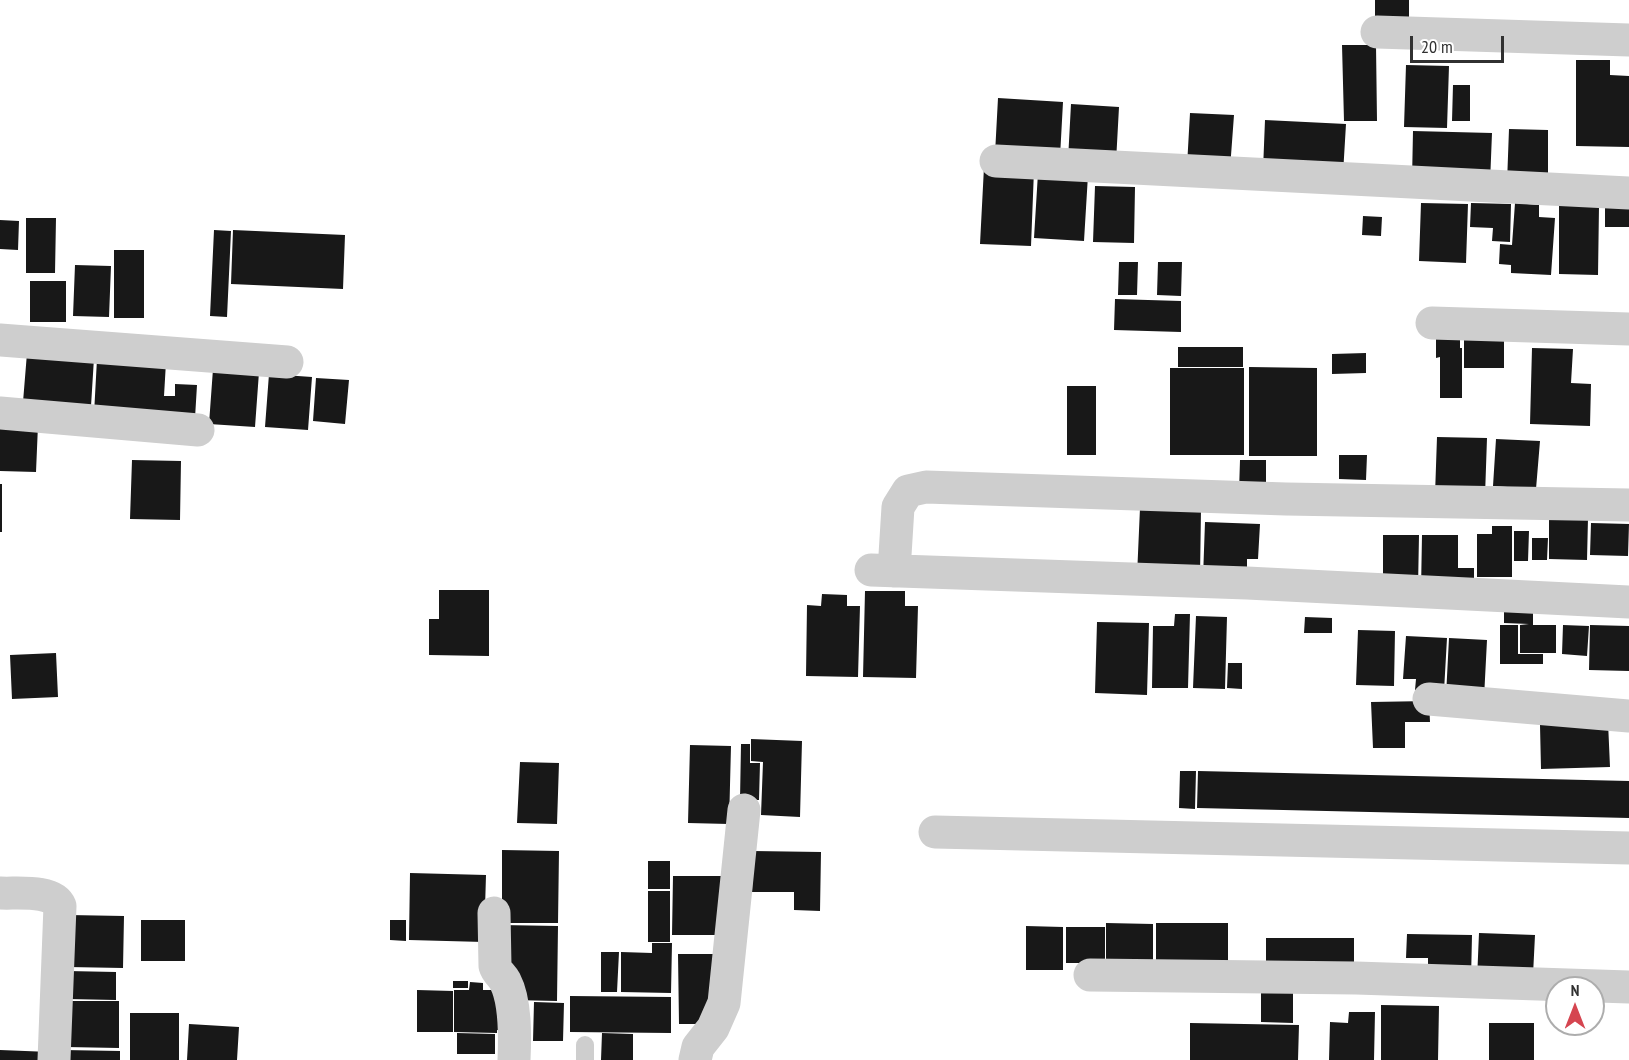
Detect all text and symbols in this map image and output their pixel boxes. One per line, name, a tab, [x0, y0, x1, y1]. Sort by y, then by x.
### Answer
scale bar	[1413, 24, 1508, 62]
text: 20 m	[1421, 35, 1453, 58]
north arrow	[1545, 976, 1605, 1036]
text: N	[1571, 980, 1579, 1000]

